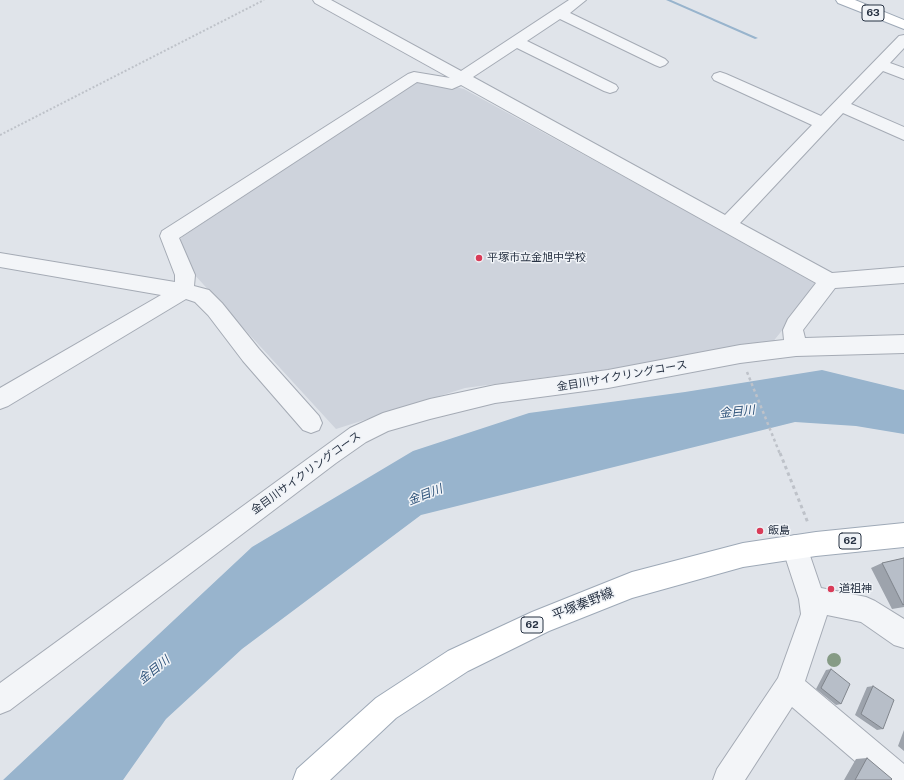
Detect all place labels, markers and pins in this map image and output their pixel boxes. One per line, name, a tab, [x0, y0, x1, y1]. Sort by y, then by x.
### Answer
place label: 平塚市立金旭中学校	[487, 251, 586, 265]
marker: 平塚市立金旭中学校	[474, 253, 484, 263]
place label: 飯島	[768, 524, 790, 538]
marker: 飯島	[755, 526, 765, 536]
place label: 道祖神	[839, 582, 872, 596]
marker: 道祖神	[826, 584, 836, 594]

